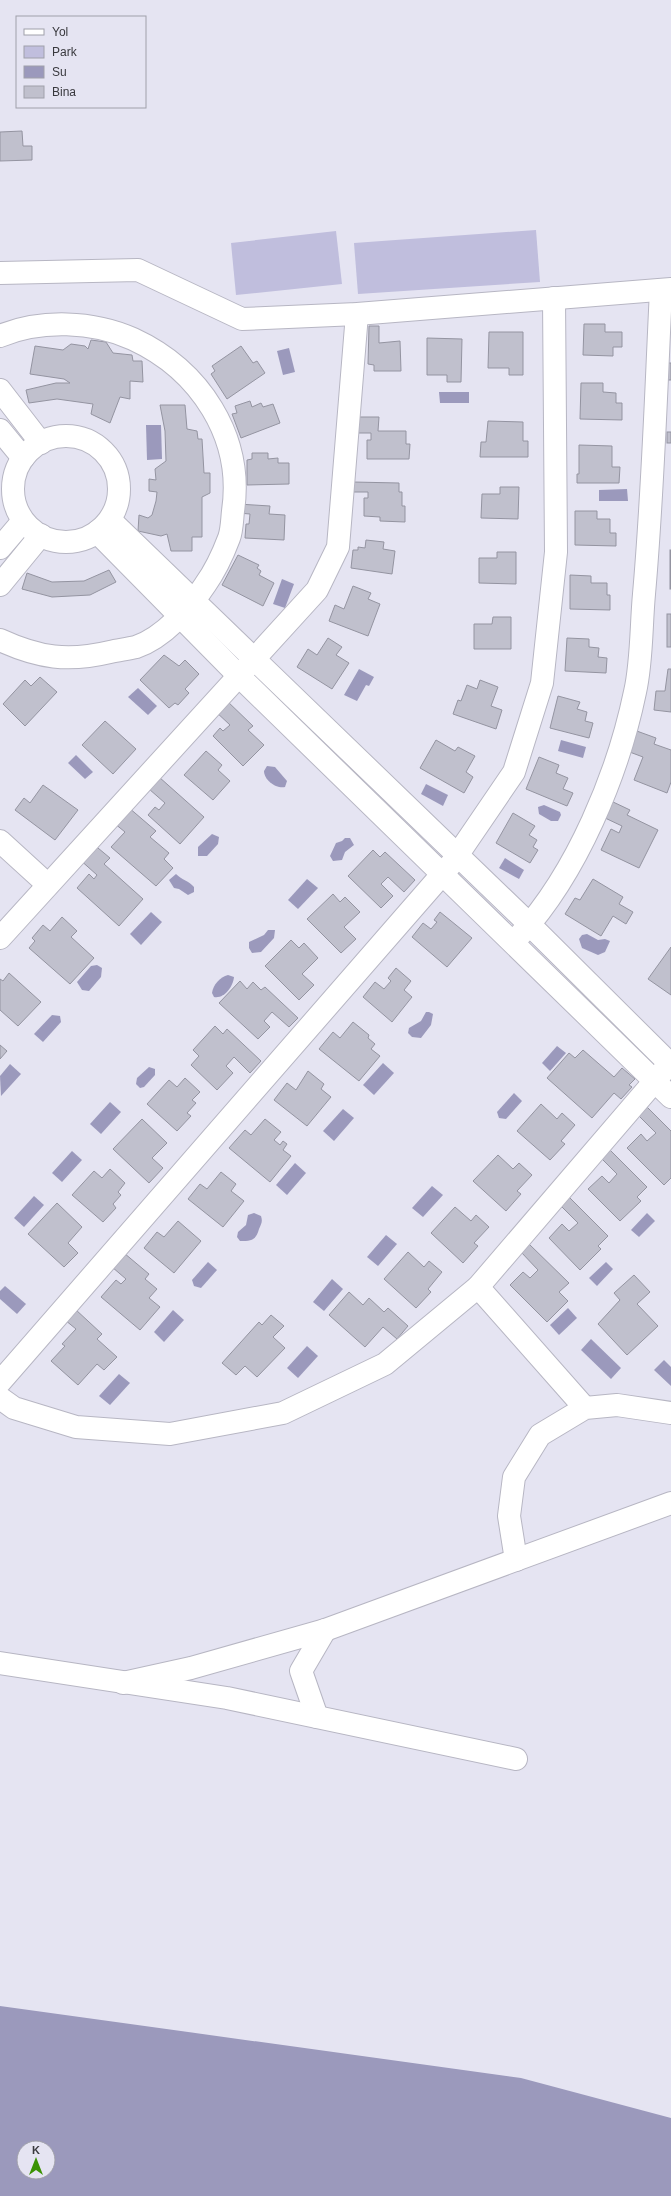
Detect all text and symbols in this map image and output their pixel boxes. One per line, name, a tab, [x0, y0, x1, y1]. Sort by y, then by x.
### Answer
legend	[16, 16, 146, 108]
text: Yol	[52, 25, 68, 39]
text: Park	[52, 45, 78, 59]
text: Su	[52, 65, 67, 79]
text: Bina	[52, 85, 76, 99]
north arrow	[16, 2140, 56, 2180]
text: K	[32, 2144, 40, 2156]

